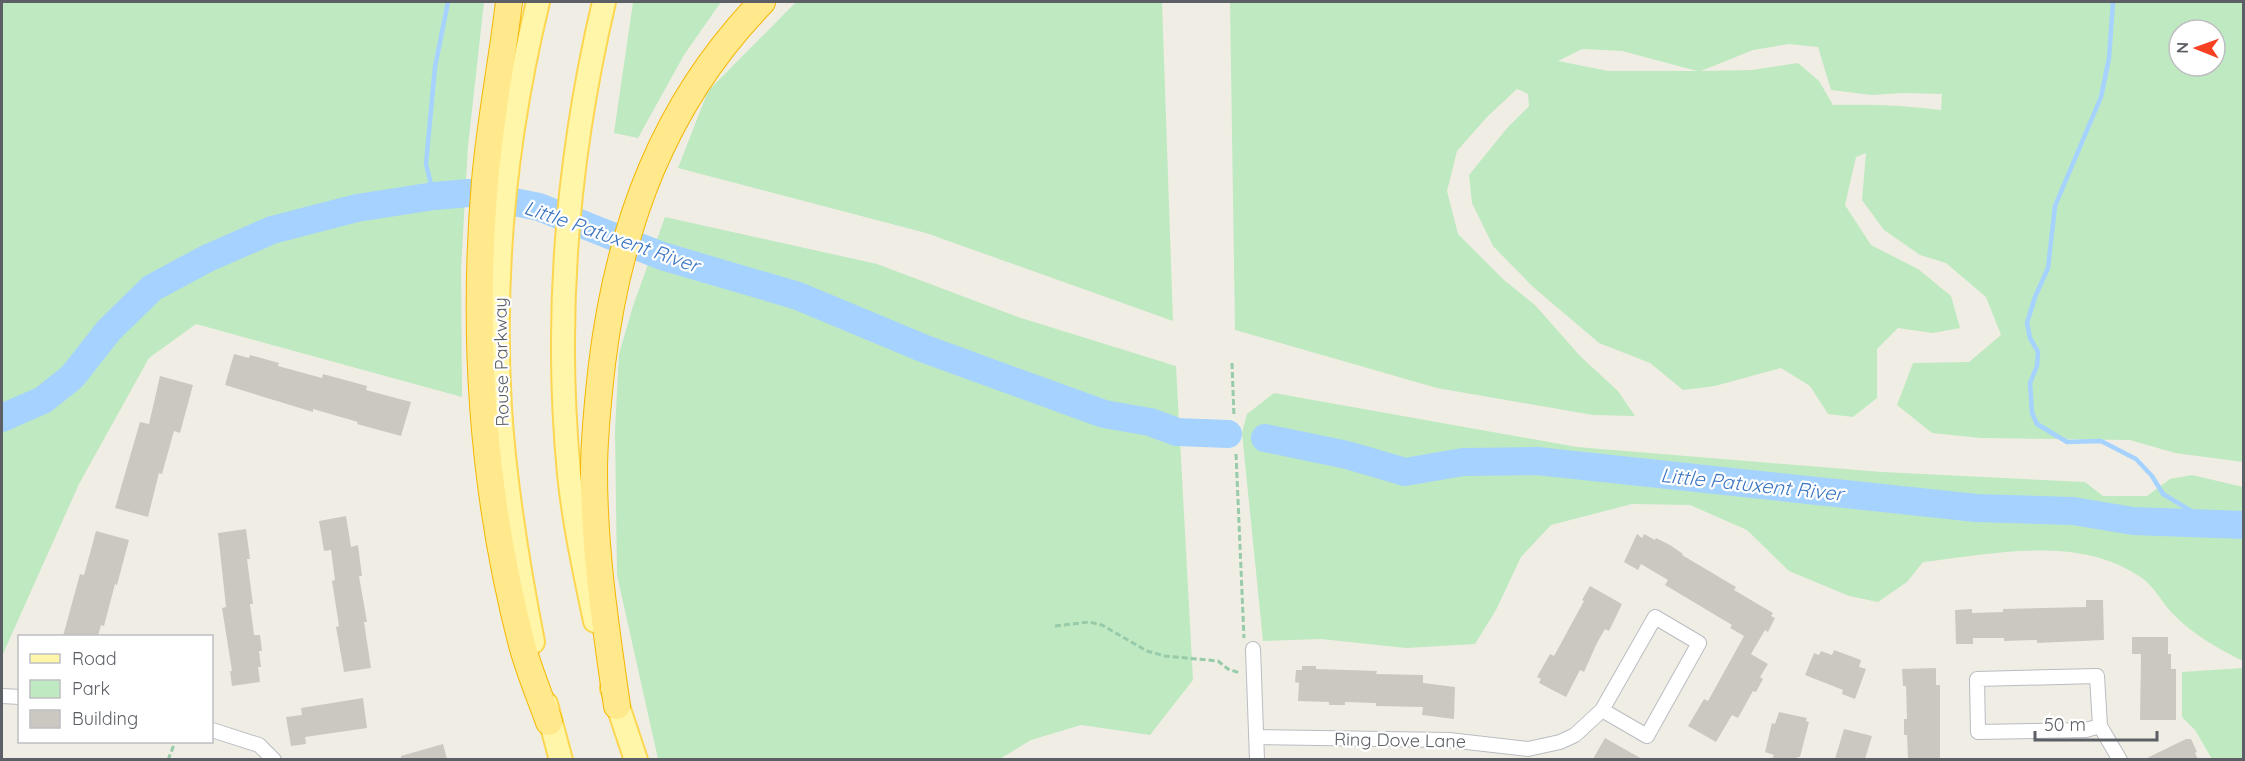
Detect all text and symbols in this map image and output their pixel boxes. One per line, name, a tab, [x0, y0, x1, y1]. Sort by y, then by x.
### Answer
north arrow	[2167, 18, 2227, 78]
text: N	[2172, 42, 2192, 54]
water label: Little Patuxent River	[521, 194, 705, 278]
street label: Rouse Parkway	[488, 297, 514, 427]
water label: Little Patuxent River	[1659, 462, 1847, 506]
legend	[18, 635, 213, 743]
text: Road	[72, 647, 117, 670]
text: Park	[72, 677, 110, 700]
scale bar	[2035, 704, 2156, 742]
text: Building	[72, 707, 138, 730]
text: 50 m	[2044, 713, 2086, 736]
street label: Ring Dove Lane	[1334, 727, 1466, 753]

